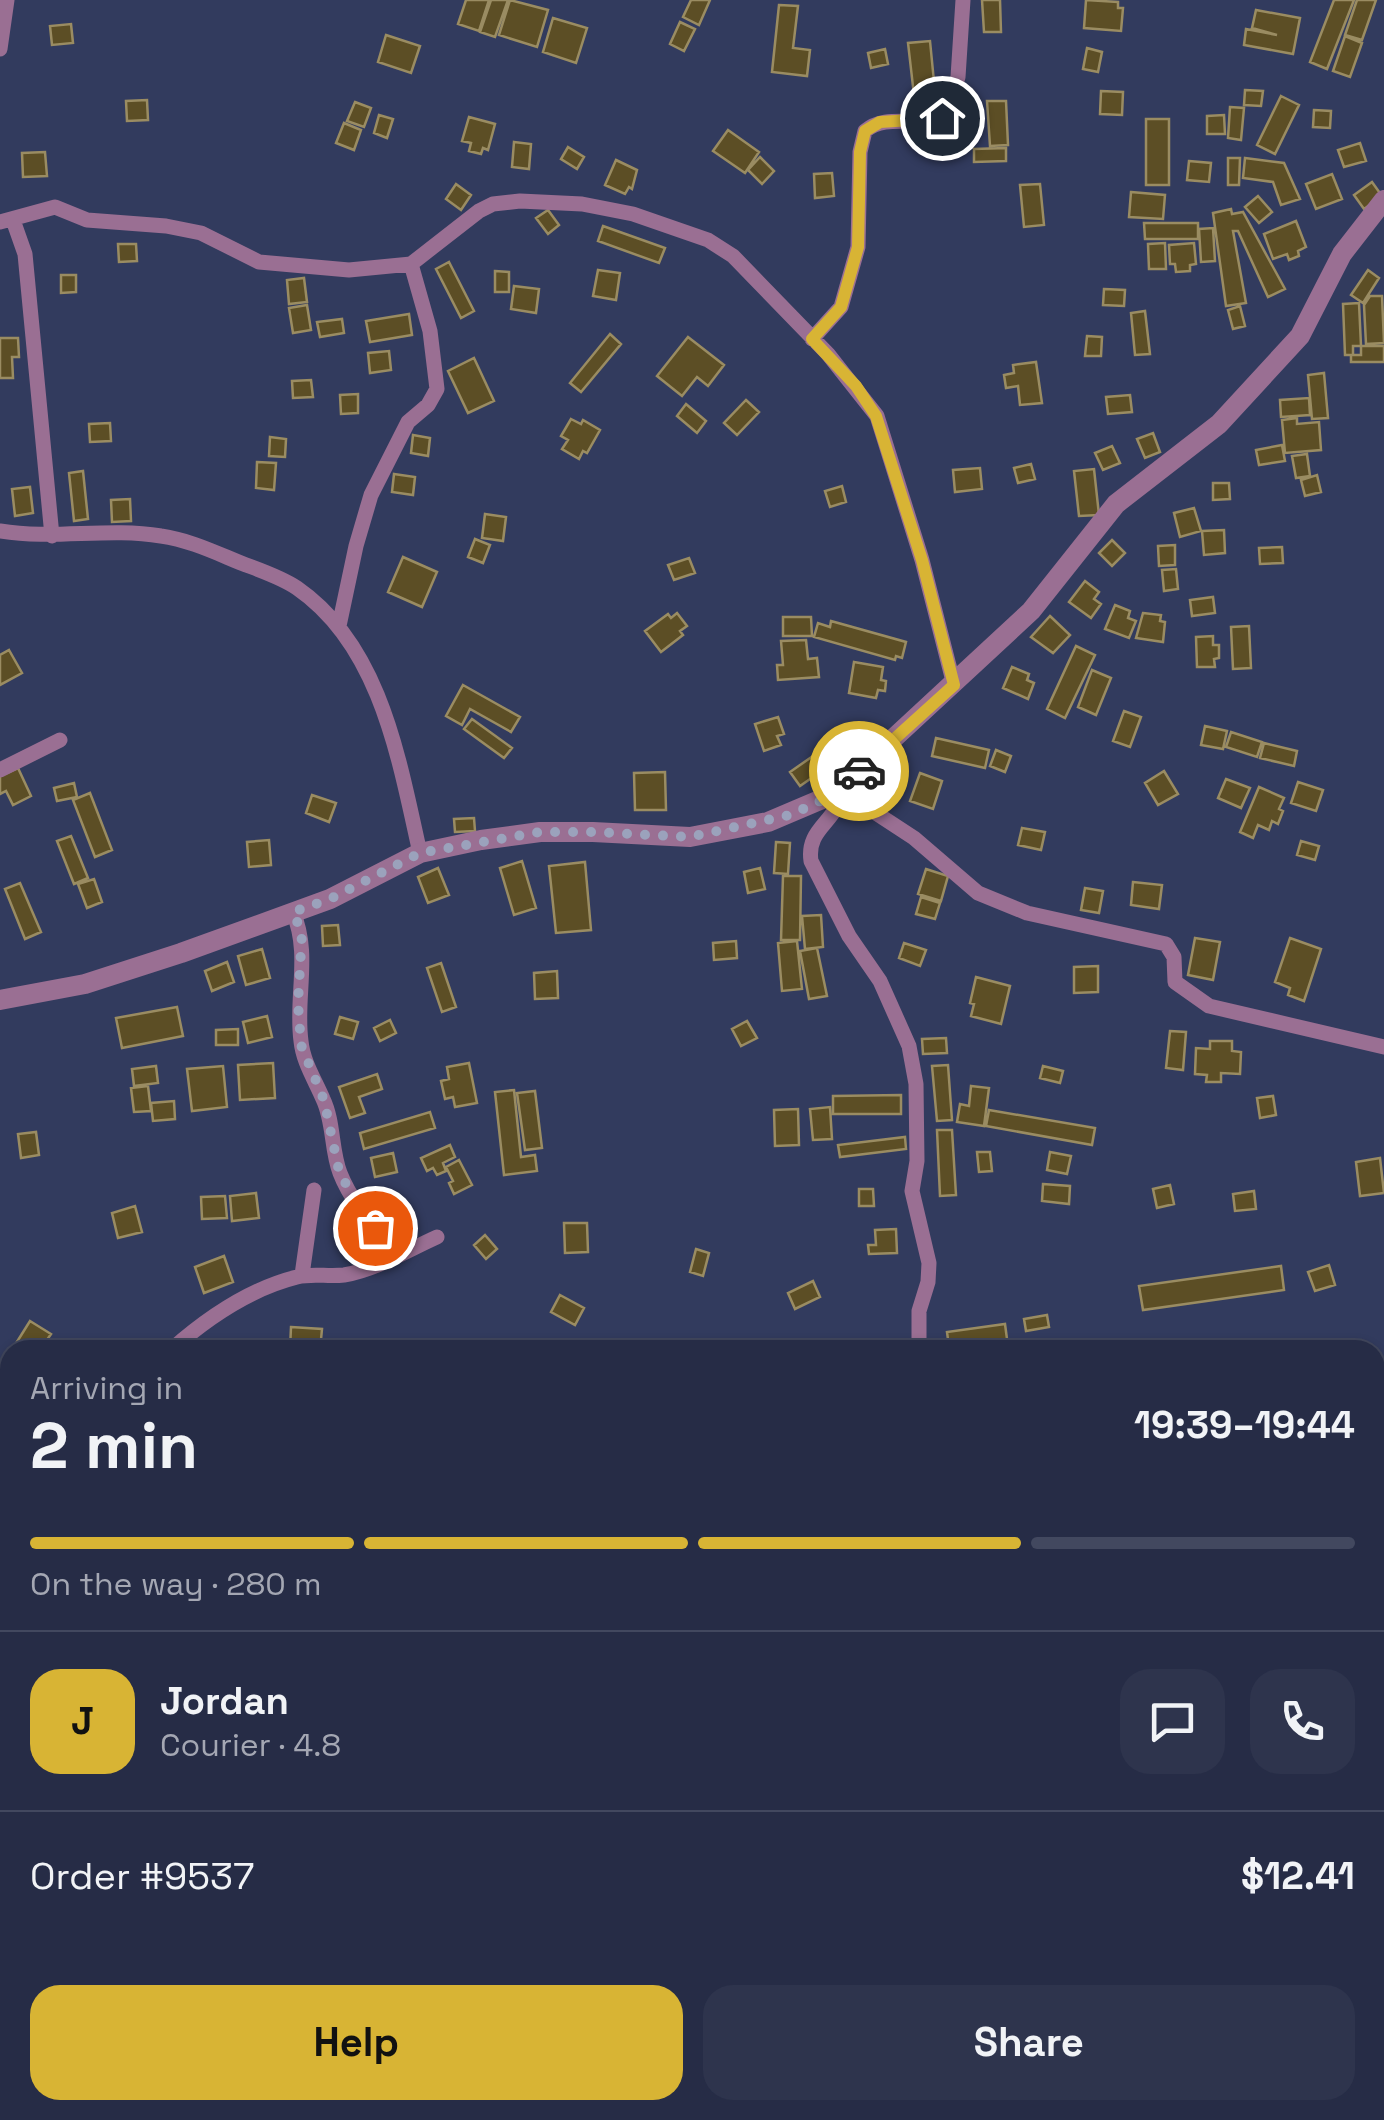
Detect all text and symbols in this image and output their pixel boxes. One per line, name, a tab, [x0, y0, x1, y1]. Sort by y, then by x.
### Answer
pin	[900, 76, 985, 161]
icon: home	[915, 91, 970, 146]
courier	[809, 721, 909, 821]
icon: car	[832, 744, 887, 799]
pin	[333, 1186, 418, 1271]
icon: bag	[348, 1201, 403, 1256]
text: Arriving in	[30, 1368, 183, 1408]
text: 19:39–19:44	[1134, 1401, 1355, 1449]
text: 2 min	[30, 1404, 198, 1487]
text: On the way · 280 m	[30, 1564, 322, 1604]
button: chat	[1120, 1669, 1225, 1774]
button: phone	[1250, 1669, 1355, 1774]
text: Jordan	[160, 1677, 289, 1725]
text: J	[71, 1697, 94, 1745]
text: Courier · 4.8	[160, 1725, 341, 1765]
text: Order #9537	[30, 1852, 254, 1900]
text: $12.41	[1241, 1852, 1355, 1900]
button: Help	[30, 1985, 683, 2100]
button: Share	[703, 1985, 1355, 2100]

